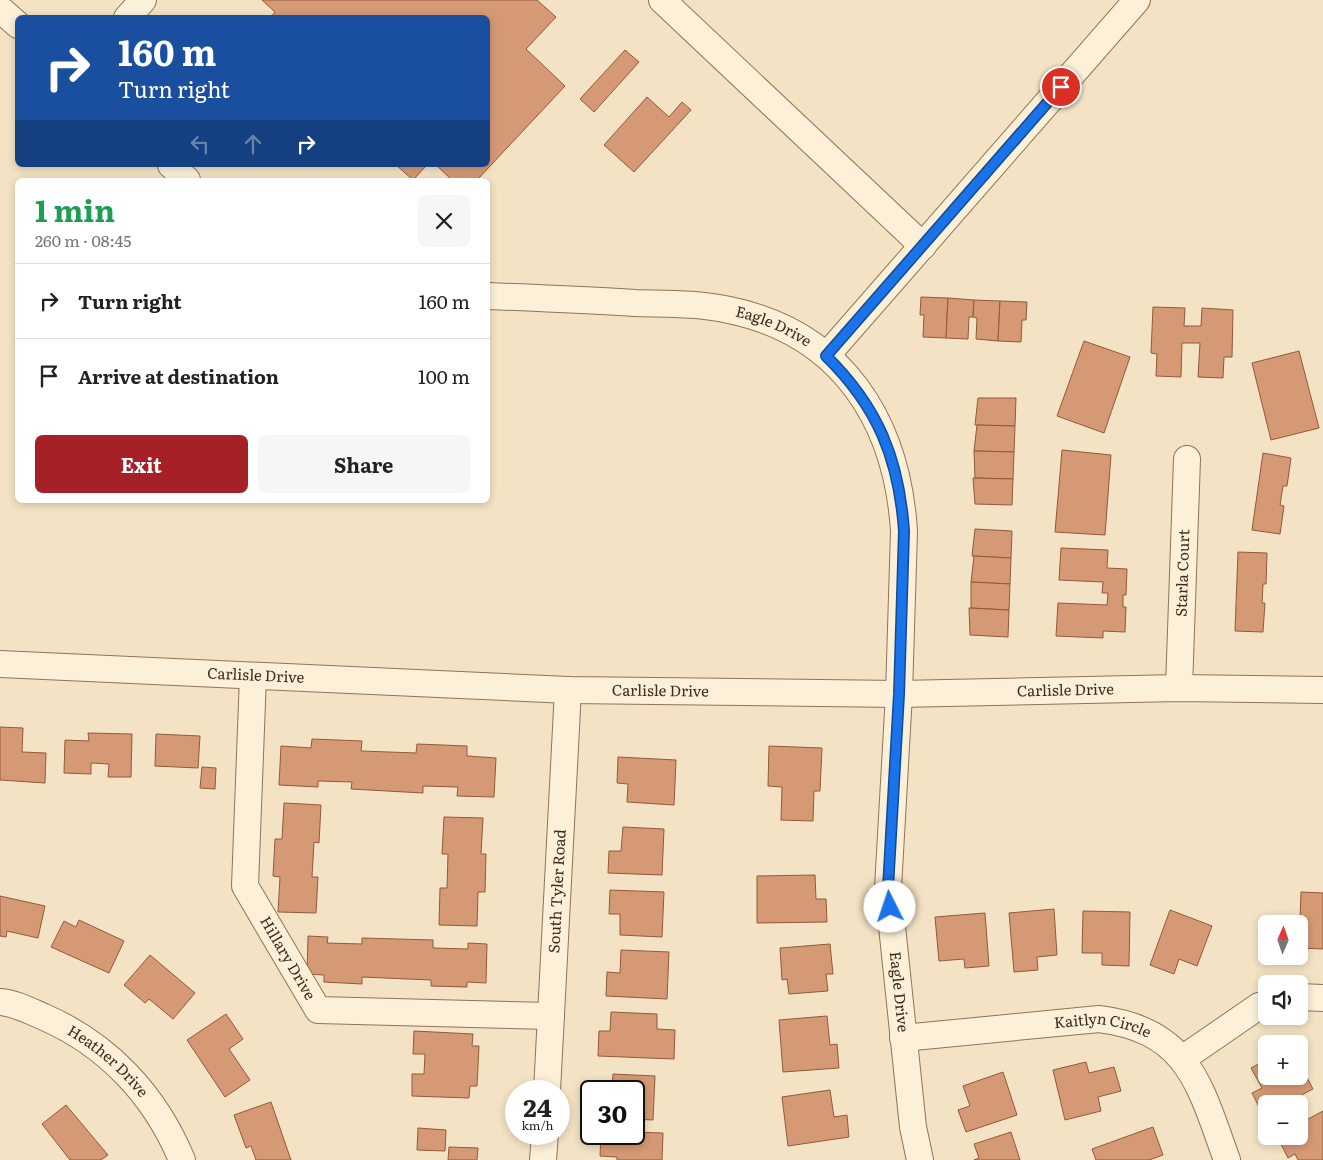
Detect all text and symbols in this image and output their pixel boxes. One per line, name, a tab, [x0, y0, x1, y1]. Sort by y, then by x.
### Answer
text: 160 m	[118, 25, 216, 77]
icon: right	[35, 35, 100, 100]
pin	[1040, 66, 1082, 108]
text: Turn right	[118, 72, 230, 105]
icon: arrive	[1047, 73, 1075, 101]
icon: left	[186, 130, 214, 158]
icon: ahead	[239, 130, 267, 158]
icon: right	[292, 130, 320, 158]
text: 1 min	[35, 187, 115, 231]
button: close	[418, 195, 470, 247]
text: 260 m · 08:45	[35, 228, 131, 252]
icon: right	[35, 287, 63, 315]
text: Turn right	[78, 287, 182, 315]
text: 160 m	[419, 287, 470, 315]
street label: Eagle Drive	[733, 299, 817, 352]
icon: arrive	[35, 362, 63, 390]
text: Arrive at destination	[78, 362, 279, 390]
text: 100 m	[418, 362, 470, 390]
button: Exit	[35, 435, 248, 493]
button: Share	[258, 435, 470, 493]
street label: Starla Court	[1168, 529, 1195, 617]
street label: Carlisle Drive	[207, 661, 305, 688]
street label: Carlisle Drive	[1017, 676, 1114, 701]
street label: Carlisle Drive	[612, 678, 709, 702]
street label: South Tyler Road	[541, 829, 571, 954]
position arrow	[863, 880, 915, 932]
street label: Hillary Drive	[255, 911, 323, 1004]
north arrow	[1258, 915, 1308, 965]
map controls	[1258, 915, 1308, 1145]
street label: Eagle Drive	[885, 950, 916, 1033]
button: sound	[1258, 975, 1308, 1025]
street label: Kaitlyn Circle	[1053, 1006, 1156, 1043]
street label: Heather Drive	[64, 1018, 155, 1102]
button: +	[1258, 1035, 1308, 1085]
speed limit sign: 30	[580, 1080, 645, 1145]
text: 24	[523, 1088, 552, 1125]
button: −	[1258, 1095, 1308, 1145]
text: km/h	[522, 1116, 553, 1134]

